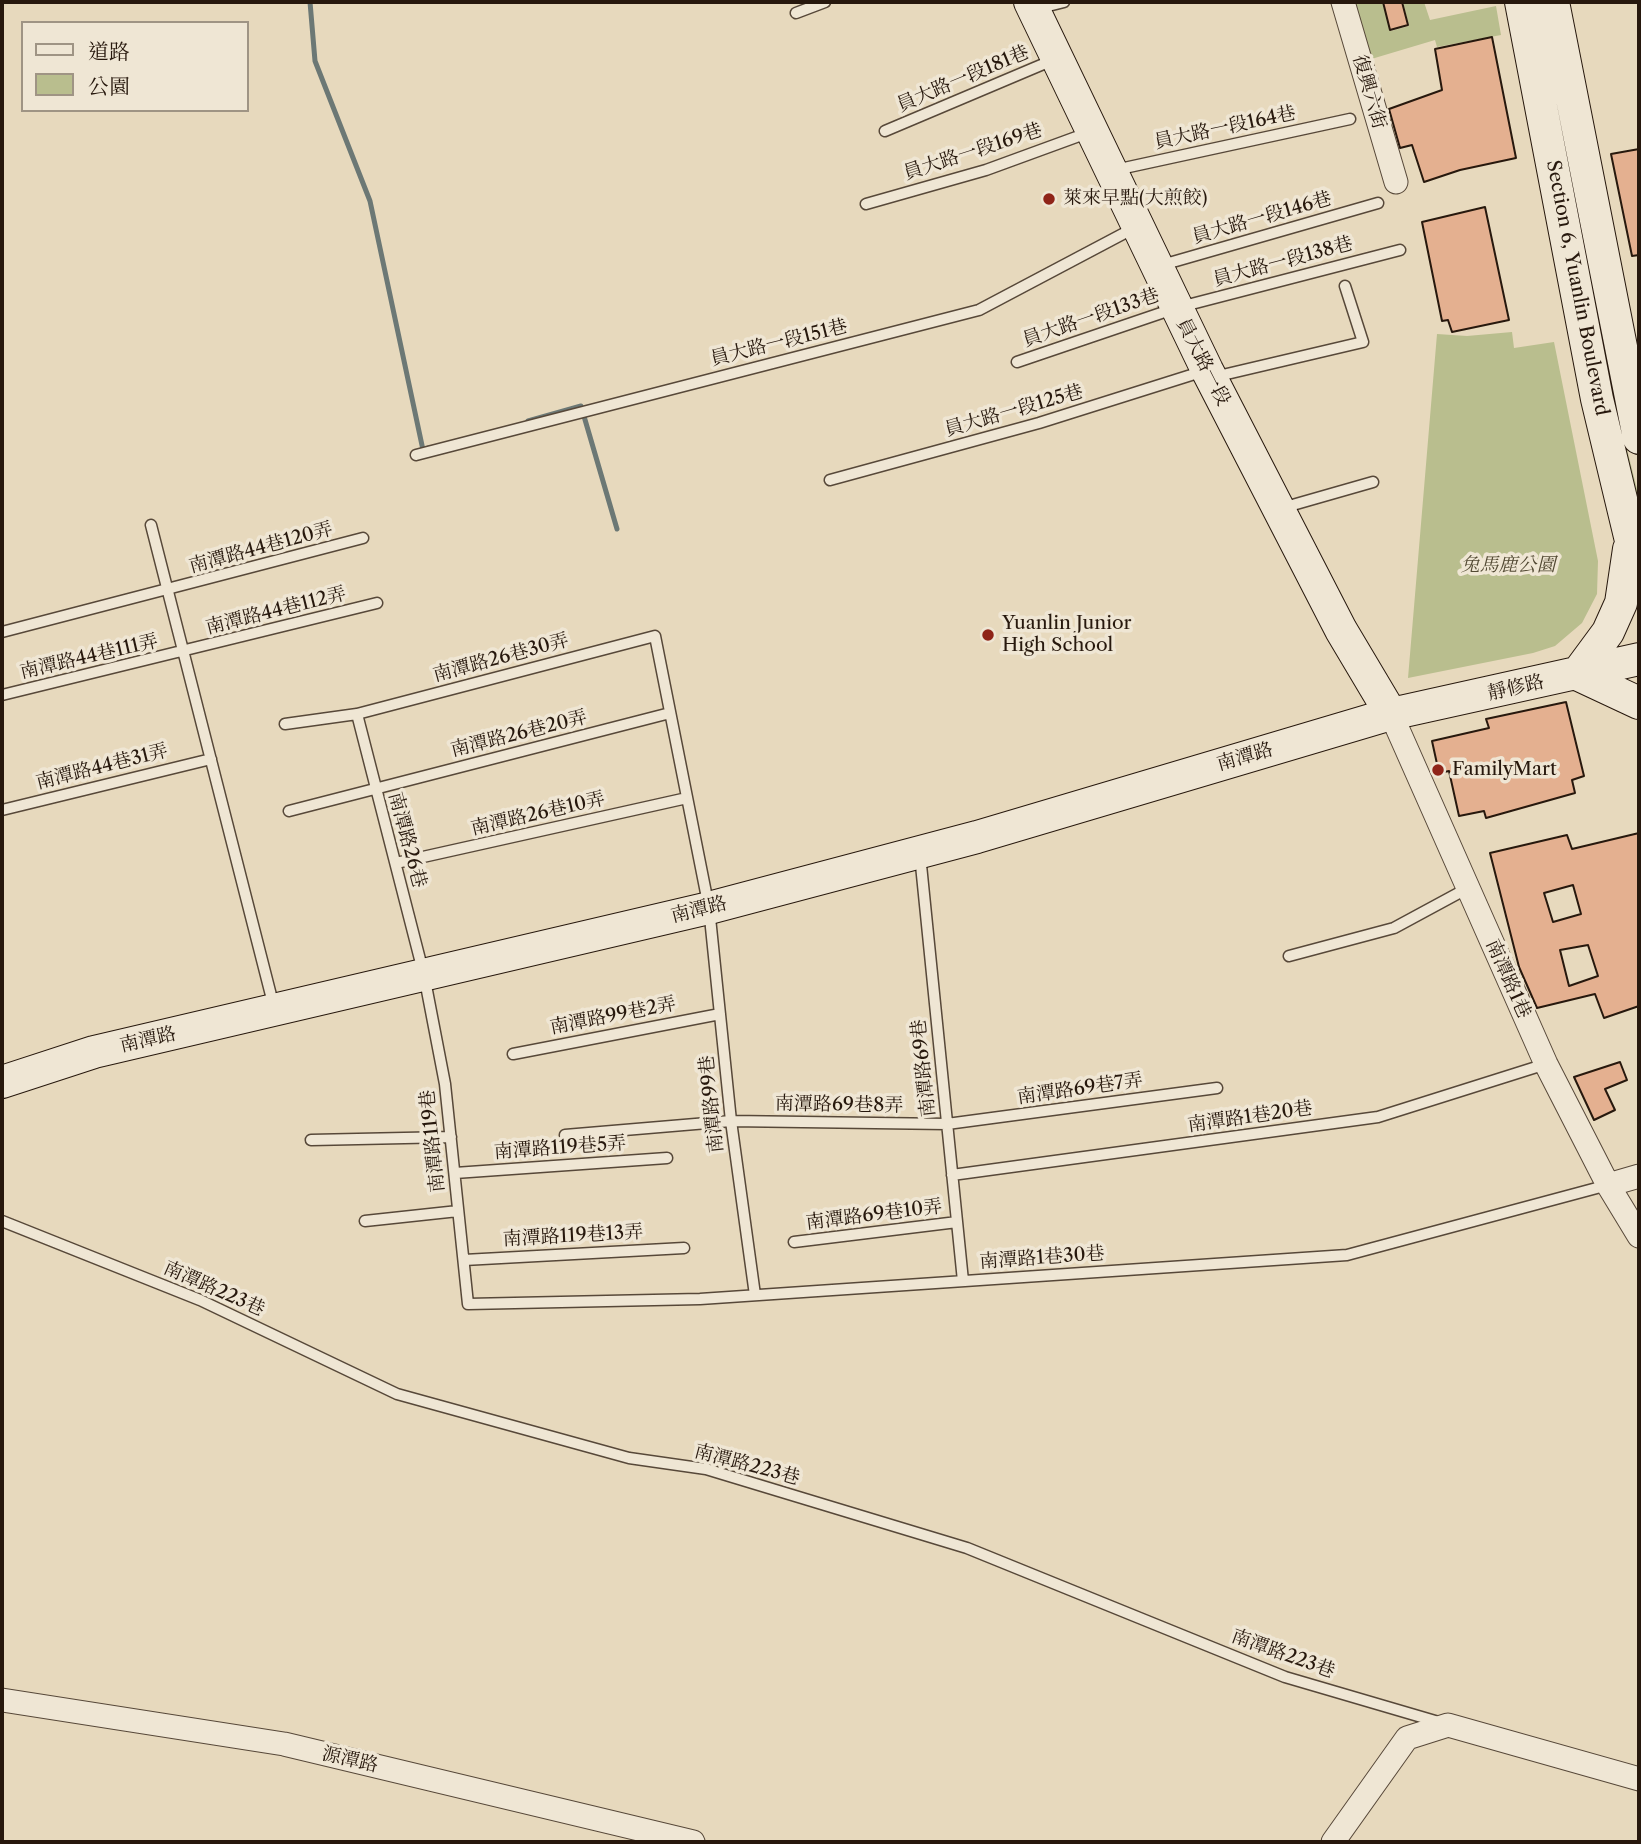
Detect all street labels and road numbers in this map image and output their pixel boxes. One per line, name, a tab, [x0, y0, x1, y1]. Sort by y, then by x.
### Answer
street label: 員大路一段181巷	[894, 41, 1032, 117]
street label: 復興六街	[1348, 52, 1390, 132]
street label: 員大路一段164巷	[1152, 102, 1298, 154]
street label: 員大路一段169巷	[901, 119, 1045, 185]
street label: Section 6, Yuanlin Boulevard	[1541, 158, 1613, 418]
street label: 員大路一段146巷	[1190, 187, 1334, 249]
street label: 員大路一段138巷	[1211, 232, 1355, 292]
street label: 員大路一段133巷	[1020, 284, 1162, 352]
street label: 員大路一段151巷	[708, 315, 850, 371]
street label: 員大路一段	[1171, 315, 1235, 409]
street label: 員大路一段125巷	[942, 380, 1086, 442]
street label: 南潭路44巷120弄	[187, 518, 335, 578]
street label: 南潭路44巷112弄	[203, 583, 349, 639]
street label: 南潭路26巷30弄	[431, 629, 571, 687]
street label: 南潭路44巷111弄	[18, 630, 160, 684]
street label: 靜修路	[1486, 670, 1546, 706]
street label: 南潭路26巷20弄	[448, 706, 590, 762]
street label: 南潭路	[1214, 738, 1276, 776]
street label: 南潭路44巷31弄	[34, 740, 170, 794]
street label: 南潭路26巷10弄	[469, 787, 607, 841]
street label: 南潭路26巷	[383, 790, 431, 890]
street label: 南潭路	[669, 892, 729, 928]
street label: 南潭路1巷	[1481, 936, 1535, 1022]
street label: 南潭路99巷2弄	[548, 993, 678, 1039]
street label: 南潭路69巷	[908, 1018, 940, 1118]
street label: 南潭路	[118, 1022, 178, 1058]
street label: 南潭路99巷	[696, 1054, 728, 1154]
street label: 南潭路69巷7弄	[1016, 1069, 1144, 1109]
street label: 南潭路119巷	[416, 1089, 450, 1193]
street label: 南潭路69巷8弄	[775, 1092, 903, 1118]
street label: 南潭路1巷20巷	[1186, 1097, 1314, 1137]
street label: 南潭路119巷5弄	[493, 1132, 627, 1164]
street label: 南潭路69巷10弄	[804, 1195, 944, 1235]
street label: 南潭路119巷13弄	[502, 1221, 644, 1251]
street label: 南潭路1巷30巷	[979, 1242, 1105, 1274]
street label: 南潭路223巷	[160, 1257, 268, 1321]
street label: 南潭路223巷	[692, 1440, 802, 1490]
street label: 南潭路223巷	[1228, 1625, 1338, 1683]
street label: 源潭路	[320, 1742, 380, 1778]

